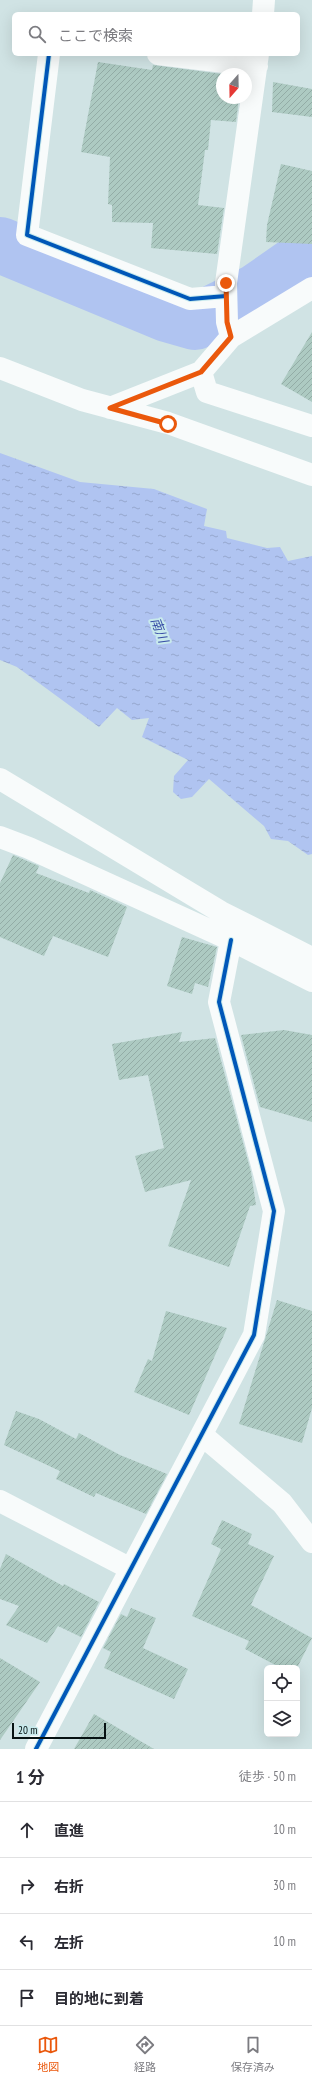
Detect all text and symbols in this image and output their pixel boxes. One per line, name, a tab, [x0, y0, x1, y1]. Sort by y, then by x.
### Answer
search box	[12, 12, 300, 56]
icon: search	[26, 23, 48, 45]
text: ここで検索	[58, 26, 133, 45]
north arrow	[216, 68, 252, 104]
route end	[217, 274, 235, 292]
route start	[159, 415, 177, 433]
water label: 南川	[147, 615, 173, 647]
map controls	[264, 1665, 300, 1737]
button: locate	[264, 1665, 300, 1701]
button: layers	[264, 1701, 300, 1737]
scale bar	[12, 1721, 106, 1740]
text: 20 m	[18, 1723, 37, 1737]
text: 1 分	[16, 1766, 45, 1788]
text: 徒歩 · 50 m	[239, 1768, 296, 1785]
icon: ahead	[16, 1819, 38, 1841]
text: 直進	[54, 1821, 84, 1840]
text: 10 m	[273, 1821, 296, 1838]
icon: right	[16, 1875, 38, 1897]
text: 右折	[54, 1877, 84, 1896]
text: 30 m	[273, 1877, 296, 1894]
icon: left	[16, 1931, 38, 1953]
text: 左折	[54, 1933, 84, 1952]
text: 10 m	[273, 1933, 296, 1950]
icon: arrive	[16, 1987, 38, 2009]
text: 目的地に到着	[54, 1989, 144, 2008]
tab: 地図	[37, 2034, 59, 2074]
tab: 経路	[134, 2034, 156, 2074]
tab: 保存済み	[231, 2034, 275, 2074]

